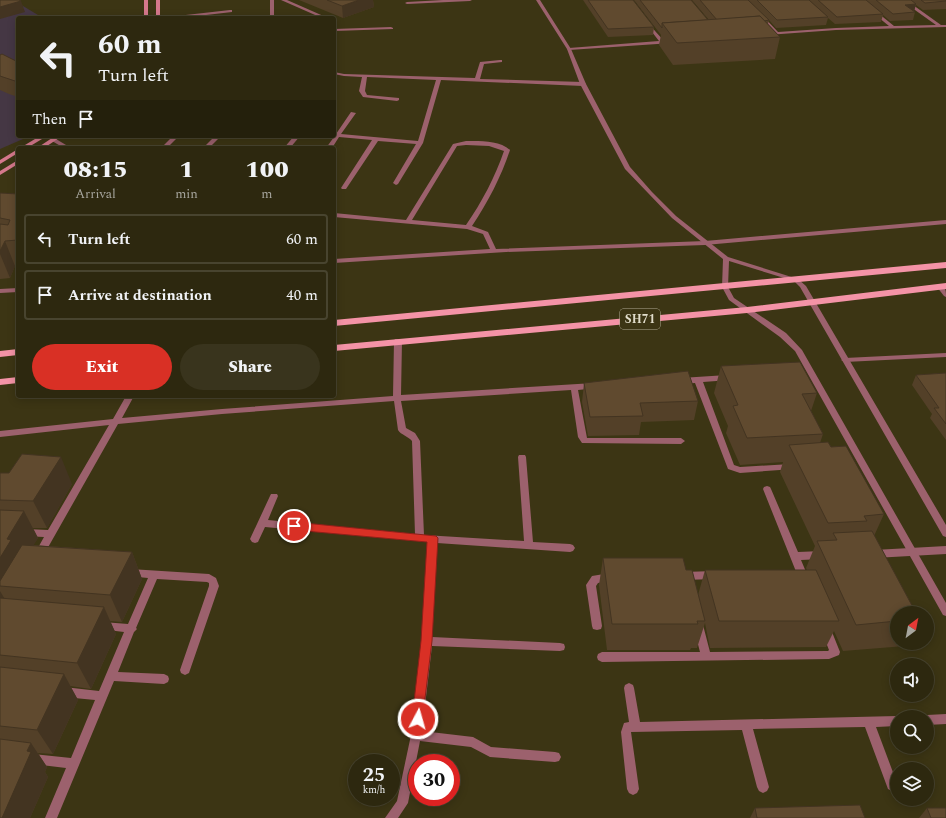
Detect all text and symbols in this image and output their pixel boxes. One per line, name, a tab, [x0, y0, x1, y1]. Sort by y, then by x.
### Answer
text: 60 m	[98, 23, 162, 66]
icon: left	[32, 32, 84, 84]
text: Turn left	[98, 62, 169, 89]
text: Then	[32, 108, 67, 131]
icon: arrive	[75, 108, 97, 130]
text: 08:15	[63, 152, 128, 188]
text: 1	[179, 152, 194, 188]
text: 100	[245, 152, 289, 188]
text: Arrival	[75, 184, 116, 204]
text: min	[175, 184, 198, 204]
text: m	[261, 184, 273, 204]
icon: left	[34, 228, 56, 250]
text: Turn left	[68, 228, 130, 251]
text: 60 m	[286, 228, 318, 251]
icon: arrive	[34, 284, 56, 306]
text: Arrive at destination	[68, 284, 212, 307]
text: 40 m	[286, 284, 318, 307]
road number: SH71	[620, 309, 660, 329]
button: Exit	[32, 344, 172, 390]
button: Share	[180, 344, 320, 390]
pin	[277, 509, 311, 543]
icon: arrive	[283, 515, 305, 537]
north arrow	[890, 606, 934, 650]
map controls	[890, 606, 934, 806]
button: sound	[890, 658, 934, 702]
position arrow	[397, 698, 439, 740]
button: search	[890, 710, 934, 754]
speed limit sign: 30	[408, 754, 460, 806]
text: 25	[363, 760, 385, 790]
button: layers	[890, 762, 934, 806]
text: km/h	[363, 782, 385, 798]

